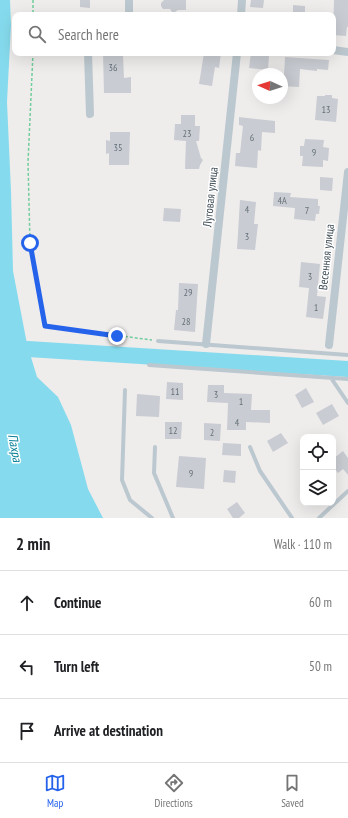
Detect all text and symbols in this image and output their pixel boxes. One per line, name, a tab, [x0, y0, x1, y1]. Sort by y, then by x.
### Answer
search box	[12, 12, 336, 56]
icon: search	[26, 23, 48, 45]
text: Search here	[58, 25, 119, 44]
house number: 36	[109, 61, 118, 74]
north arrow	[252, 68, 288, 104]
house number: 13	[322, 103, 331, 116]
house number: 23	[183, 127, 192, 140]
house number: 6	[250, 131, 255, 144]
house number: 35	[114, 141, 123, 154]
house number: 9	[312, 146, 316, 159]
street label: Луговая улица	[199, 166, 221, 229]
house number: 4А	[277, 194, 287, 207]
house number: 4	[245, 203, 250, 216]
house number: 7	[305, 204, 309, 217]
street label: Весенняя улица	[315, 223, 337, 291]
house number: 3	[245, 230, 249, 243]
route start	[21, 234, 39, 252]
house number: 3	[308, 270, 312, 283]
house number: 29	[184, 286, 193, 299]
house number: 1	[314, 301, 318, 314]
house number: 28	[182, 315, 191, 328]
route end	[108, 327, 126, 345]
house number: 11	[171, 385, 180, 398]
house number: 3	[214, 388, 218, 401]
house number: 1	[239, 395, 243, 408]
house number: 4	[235, 416, 240, 429]
house number: 12	[169, 424, 178, 437]
house number: 2	[210, 426, 214, 439]
water label: Пахра	[4, 433, 26, 464]
map controls	[300, 434, 336, 506]
button: locate	[300, 434, 336, 470]
house number: 9	[189, 467, 193, 480]
button: layers	[300, 470, 336, 506]
text: 2 min	[16, 533, 50, 555]
text: Walk · 110 m	[274, 536, 332, 553]
icon: ahead	[16, 592, 38, 614]
text: Continue	[54, 593, 101, 612]
text: 60 m	[309, 594, 332, 611]
icon: left	[16, 656, 38, 678]
text: Turn left	[54, 657, 99, 676]
text: 50 m	[309, 658, 332, 675]
icon: arrive	[16, 720, 38, 742]
text: Arrive at destination	[54, 721, 163, 740]
tab: Map	[44, 772, 66, 810]
tab: Directions	[155, 772, 193, 810]
tab: Saved	[281, 772, 304, 810]

